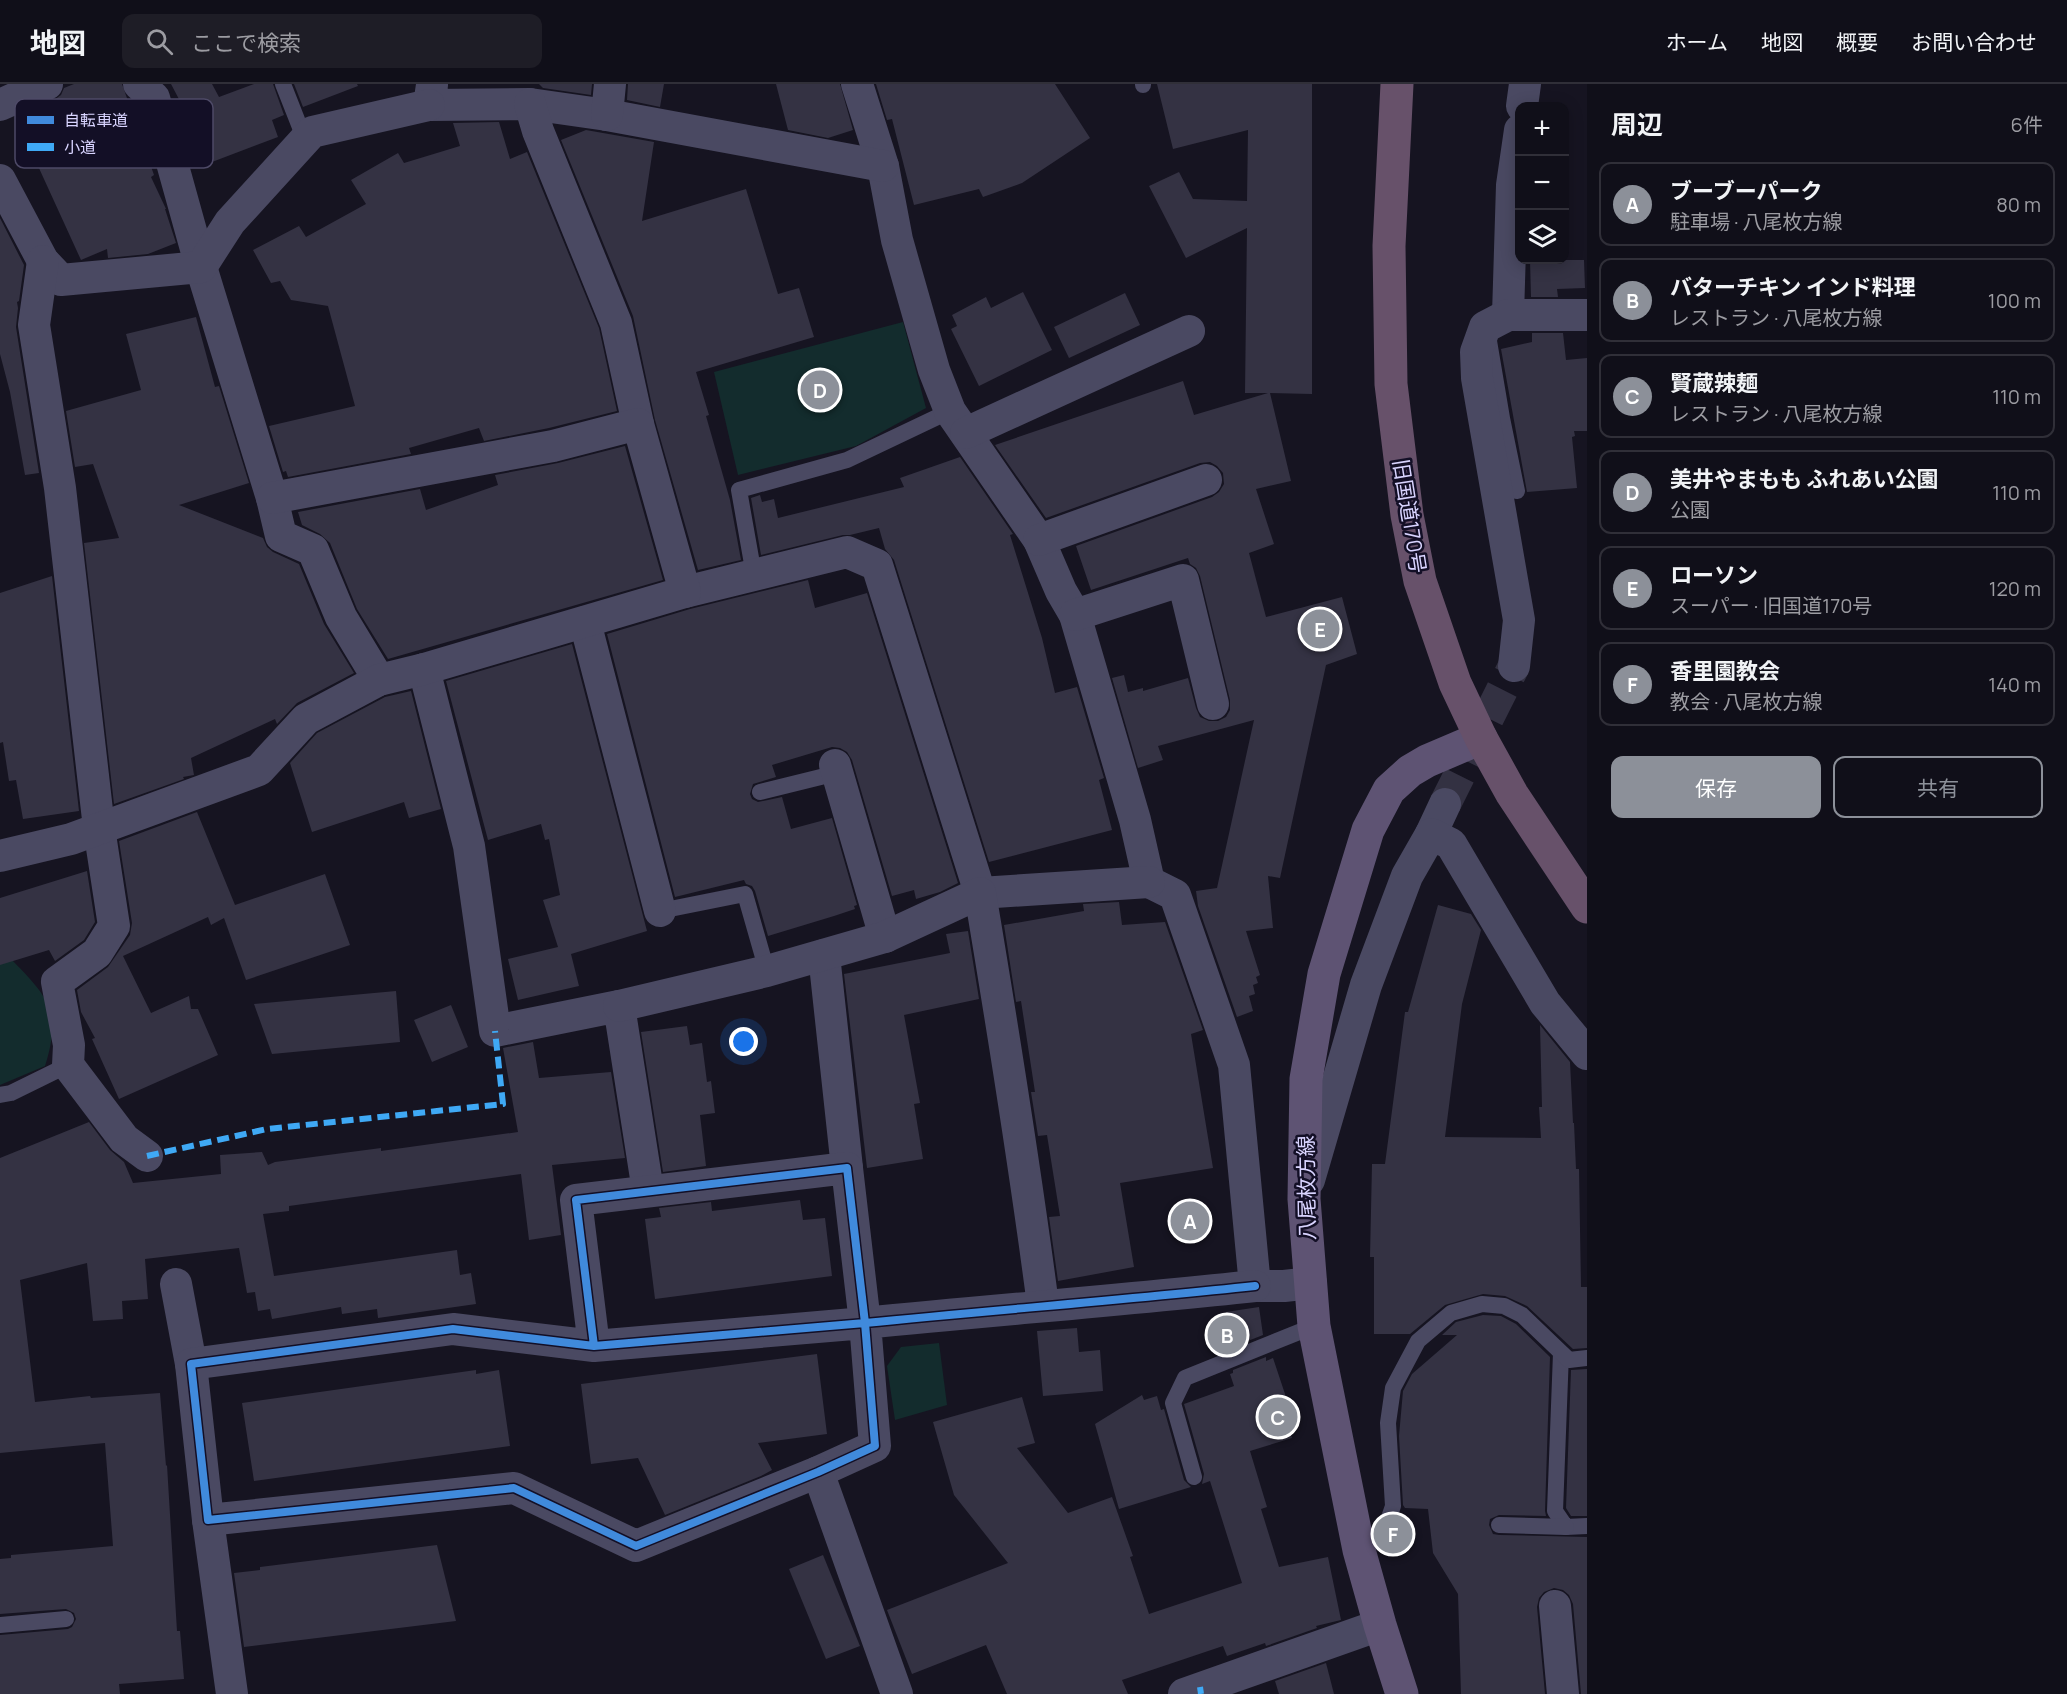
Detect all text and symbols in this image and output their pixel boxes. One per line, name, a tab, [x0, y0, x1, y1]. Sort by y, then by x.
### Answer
search box	[122, 14, 542, 68]
text: 地図	[30, 23, 86, 61]
icon: search	[143, 25, 176, 58]
text: ここで検索	[191, 28, 301, 58]
text: ホーム	[1666, 28, 1728, 56]
text: 地図	[1761, 28, 1803, 56]
text: 概要	[1836, 28, 1878, 56]
text: お問い合わせ	[1911, 28, 2037, 56]
legend	[15, 99, 213, 168]
map controls	[1515, 102, 1569, 264]
button: +	[1515, 102, 1569, 156]
text: 周辺	[1611, 106, 1663, 142]
text: 自転車道	[64, 109, 128, 131]
text: 6件	[2011, 111, 2043, 138]
text: 小道	[64, 136, 96, 158]
button: −	[1515, 156, 1569, 210]
text: ブーブーパーク	[1670, 176, 1822, 206]
text: A	[1626, 191, 1639, 218]
text: 80 m	[1996, 191, 2041, 218]
text: 駐車場 · 八尾枚方線	[1670, 208, 1843, 235]
button: layers	[1515, 210, 1569, 264]
text: バターチキン インド料理	[1670, 272, 1916, 302]
text: B	[1626, 287, 1639, 314]
text: 100 m	[1988, 287, 2041, 314]
text: レストラン · 八尾枚方線	[1670, 304, 1883, 331]
pin: D	[800, 368, 840, 412]
text: 賢蔵辣麺	[1670, 368, 1758, 398]
text: C	[1625, 383, 1640, 410]
text: 110 m	[1992, 383, 2041, 410]
text: レストラン · 八尾枚方線	[1670, 400, 1883, 427]
street label: 旧国道170号	[1387, 457, 1433, 575]
text: 美井やまもも ふれあい公園	[1670, 464, 1938, 494]
text: D	[1625, 479, 1640, 506]
text: 110 m	[1992, 479, 2041, 506]
text: 公園	[1670, 496, 1710, 523]
text: ローソン	[1670, 560, 1758, 590]
text: E	[1627, 575, 1638, 602]
text: 120 m	[1989, 575, 2041, 602]
text: スーパー · 旧国道170号	[1670, 592, 1872, 619]
pin: E	[1300, 606, 1340, 652]
text: 香里園教会	[1670, 656, 1780, 686]
text: F	[1627, 671, 1638, 698]
text: 140 m	[1988, 671, 2041, 698]
text: 教会 · 八尾枚方線	[1670, 688, 1823, 715]
button: 保存	[1611, 756, 1821, 818]
button: 共有	[1833, 756, 2043, 818]
your location	[729, 1027, 758, 1056]
street label: 八尾枚方線	[1291, 1135, 1321, 1241]
pin: A	[1170, 1198, 1210, 1244]
pin: B	[1208, 1312, 1246, 1358]
pin: C	[1258, 1394, 1298, 1440]
pin: F	[1374, 1512, 1412, 1556]

